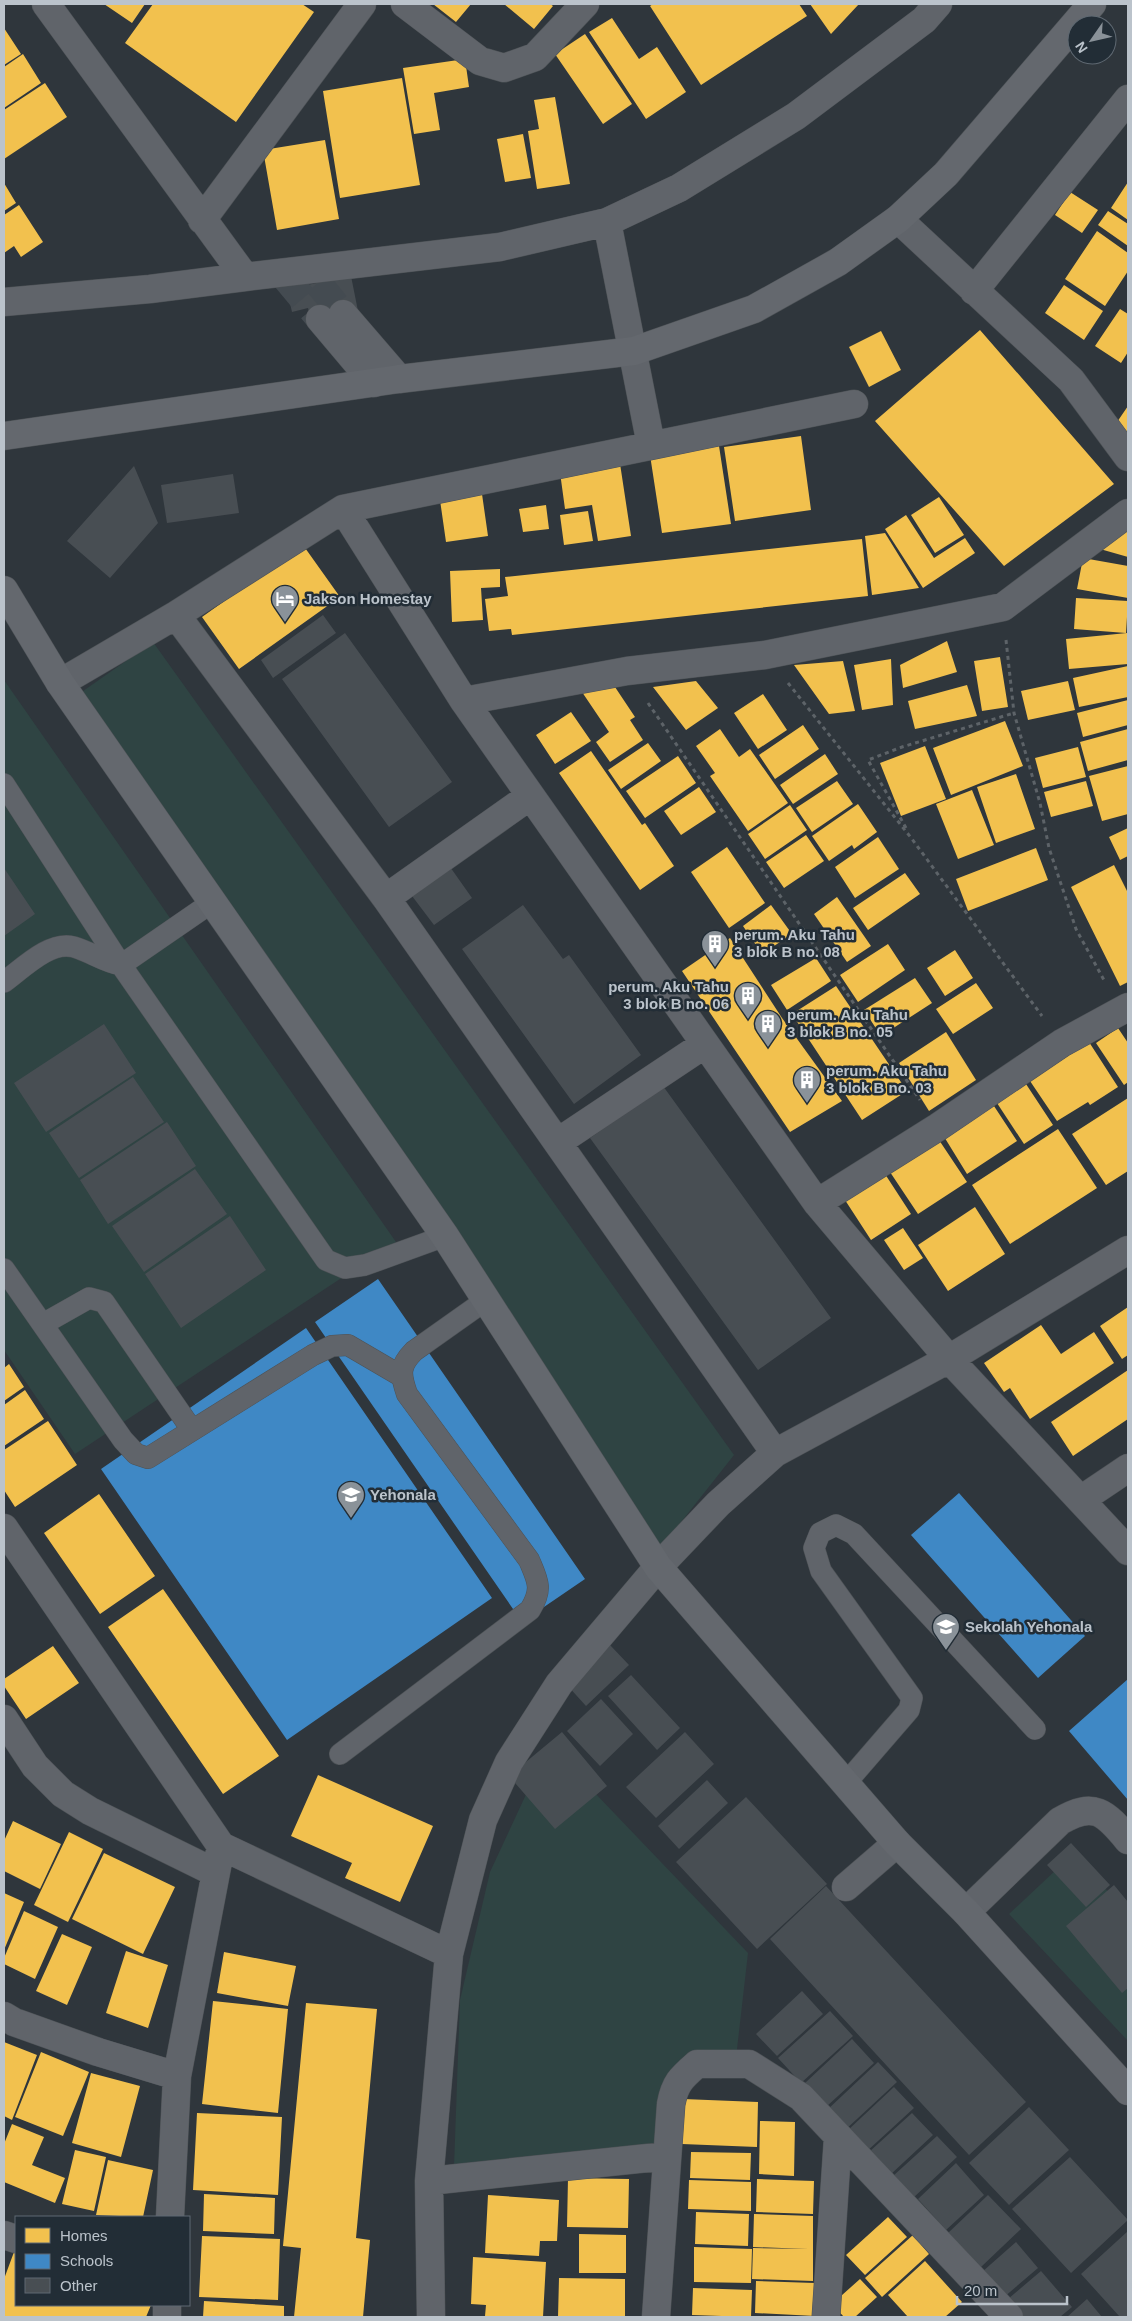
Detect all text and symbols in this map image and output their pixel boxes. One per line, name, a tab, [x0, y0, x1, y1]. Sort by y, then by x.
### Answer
north arrow	[1067, 15, 1117, 65]
text: N	[1072, 39, 1091, 56]
hotel icon: Jakson Homestay	[270, 584, 300, 623]
place label: Jakson Homestay	[304, 590, 432, 607]
place label: perum. Aku Tahu 3 blok B no. 08	[734, 926, 855, 960]
building icon: perum. Aku Tahu 3 blok B no. 08	[700, 929, 730, 968]
place label: perum. Aku Tahu 3 blok B no. 06	[608, 978, 729, 1012]
building icon: perum. Aku Tahu 3 blok B no. 06	[733, 981, 763, 1020]
place label: perum. Aku Tahu 3 blok B no. 05	[787, 1006, 908, 1040]
building icon: perum. Aku Tahu 3 blok B no. 05	[753, 1009, 783, 1048]
place label: perum. Aku Tahu 3 blok B no. 03	[826, 1062, 947, 1096]
building icon: perum. Aku Tahu 3 blok B no. 03	[792, 1065, 822, 1104]
school or university icon: Yehonala	[336, 1480, 366, 1519]
place label: Yehonala	[370, 1486, 437, 1503]
school or university icon: Sekolah Yehonala	[931, 1612, 961, 1651]
place label: Sekolah Yehonala	[965, 1618, 1093, 1635]
legend	[15, 2216, 190, 2306]
text: Homes	[60, 2227, 108, 2244]
text: Schools	[60, 2252, 113, 2269]
scale bar	[957, 2274, 1067, 2306]
text: Other	[60, 2277, 98, 2294]
text: 20 m	[964, 2282, 997, 2299]

